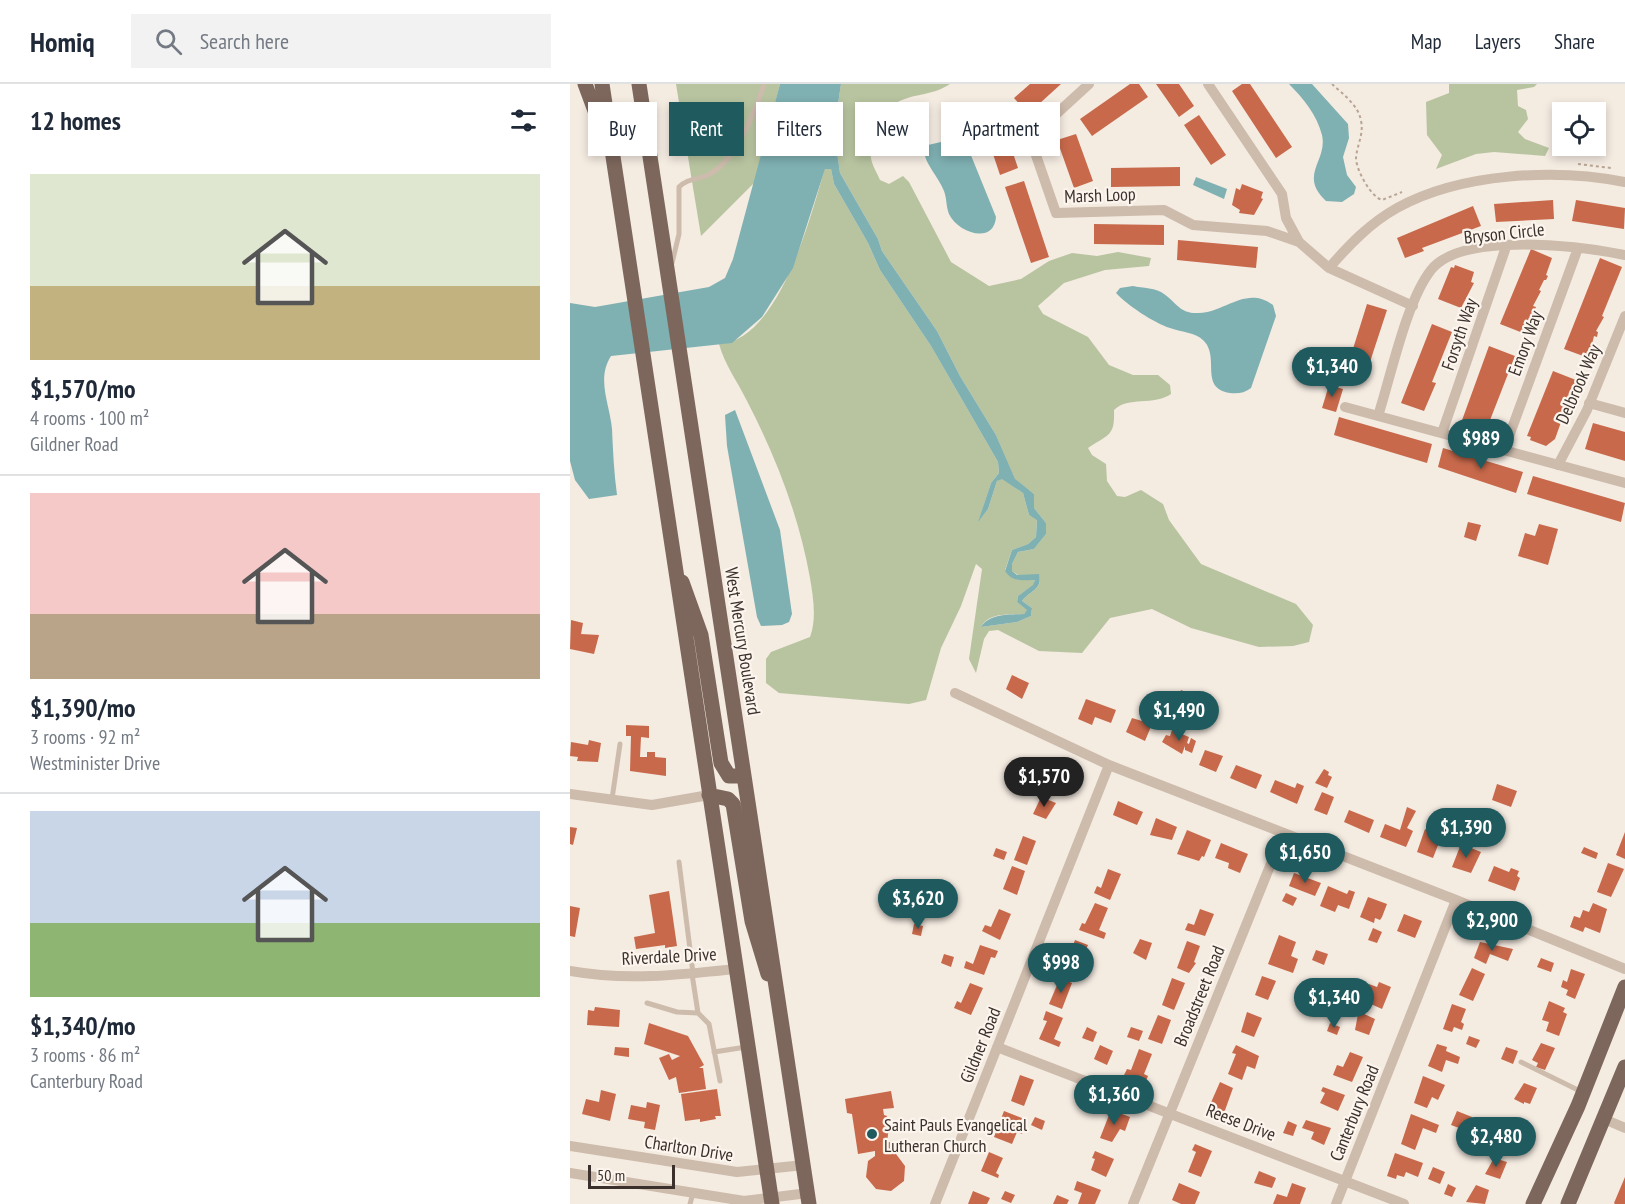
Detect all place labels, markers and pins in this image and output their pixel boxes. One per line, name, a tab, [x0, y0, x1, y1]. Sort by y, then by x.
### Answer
pin: $1,340	[1283, 347, 1381, 398]
pin: $989	[1445, 419, 1517, 470]
pin: $1,490	[1130, 691, 1228, 742]
pin: $1,570	[995, 757, 1093, 808]
pin: $1,390	[1417, 808, 1515, 859]
pin: $1,650	[1256, 833, 1354, 884]
pin: $3,620	[869, 879, 967, 930]
pin: $2,900	[1443, 901, 1541, 952]
pin: $998	[1025, 943, 1097, 994]
pin: $1,340	[1285, 978, 1383, 1029]
pin: $1,360	[1065, 1075, 1163, 1126]
place label: Saint Pauls Evangelical Lutheran Church	[884, 1113, 1028, 1157]
pin: $2,480	[1447, 1117, 1545, 1168]
marker: Saint Pauls Evangelical Lutheran Church	[865, 1127, 879, 1141]

